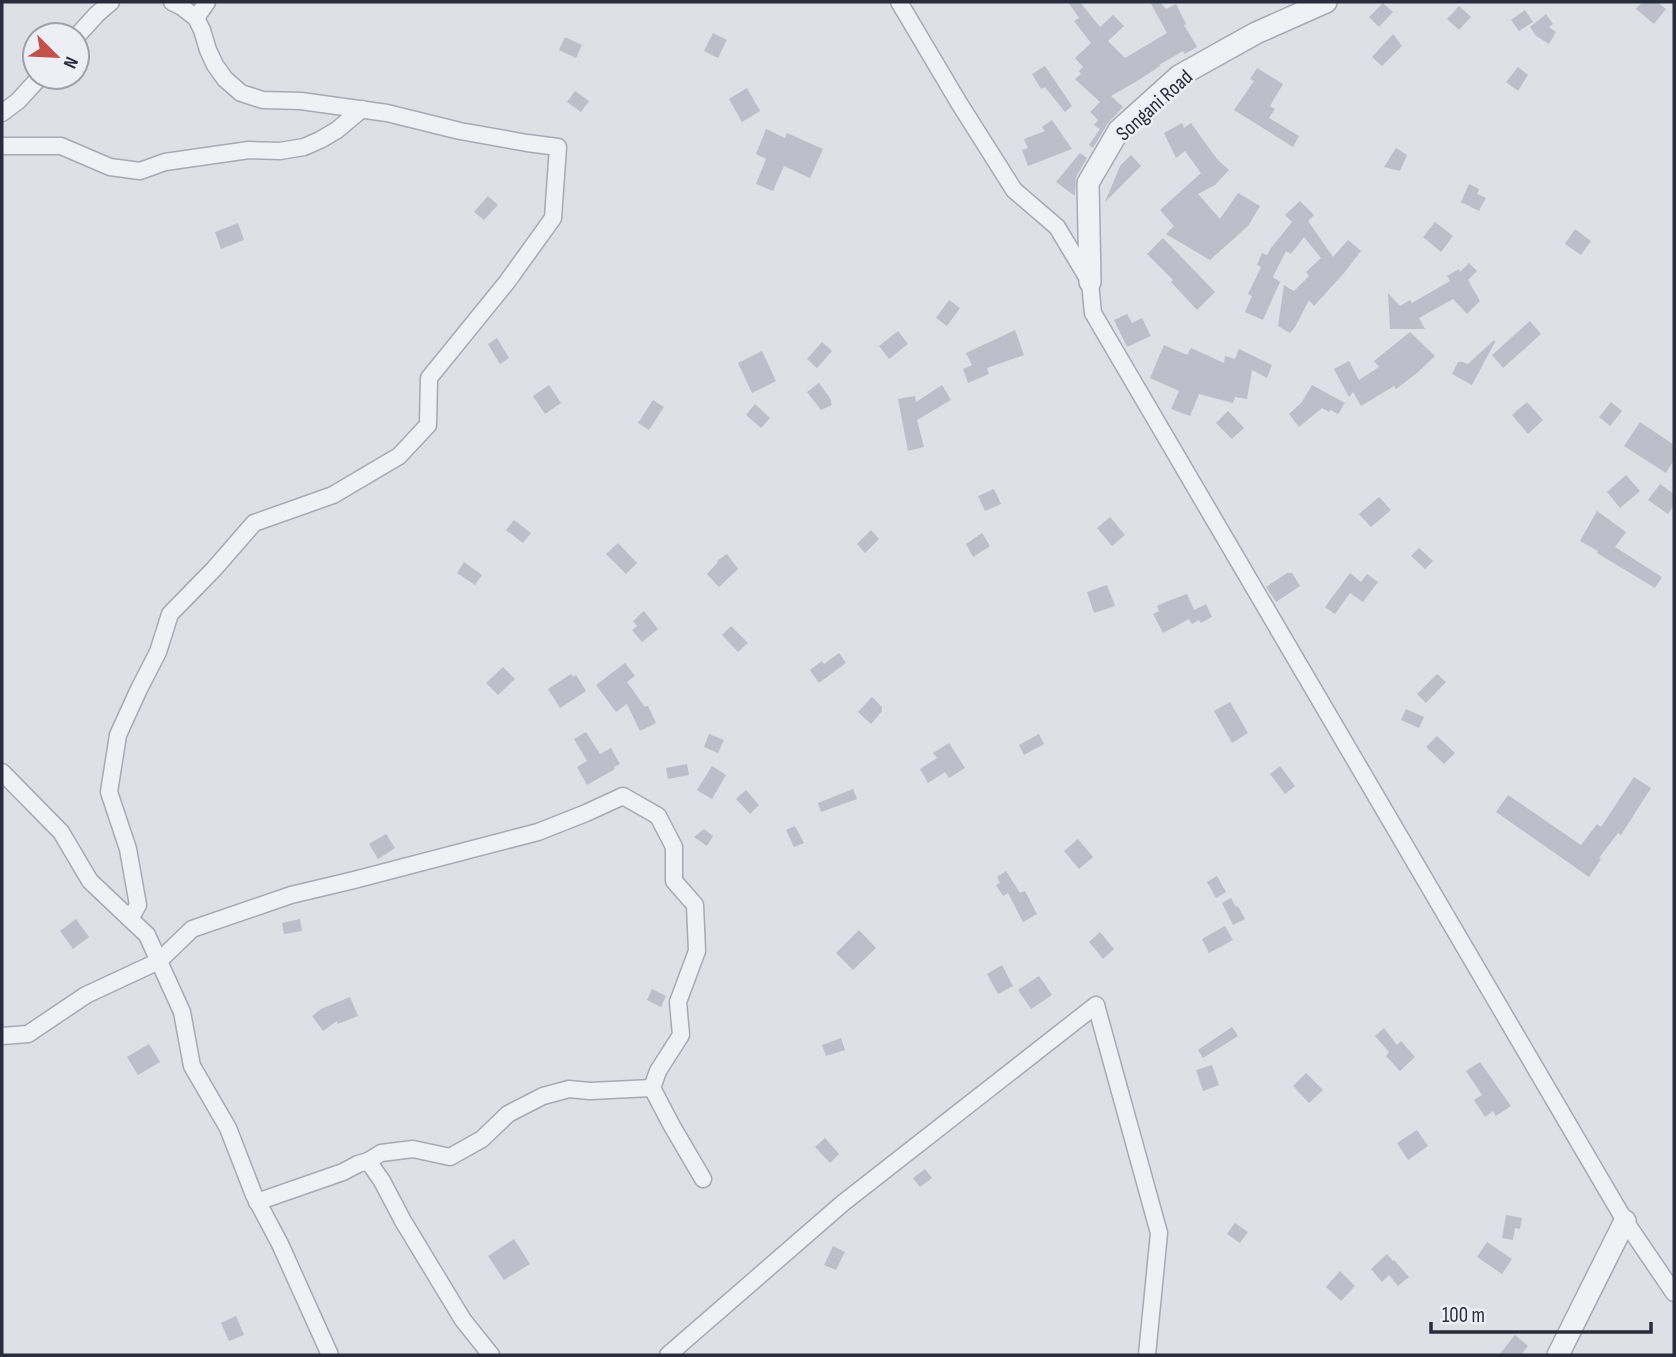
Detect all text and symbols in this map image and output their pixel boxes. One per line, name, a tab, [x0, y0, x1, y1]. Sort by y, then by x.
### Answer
north arrow	[21, 21, 91, 91]
text: N	[58, 53, 83, 72]
street label: Songani Road	[1111, 65, 1198, 146]
scale bar	[1431, 1290, 1652, 1334]
text: 100 m	[1442, 1303, 1485, 1328]

